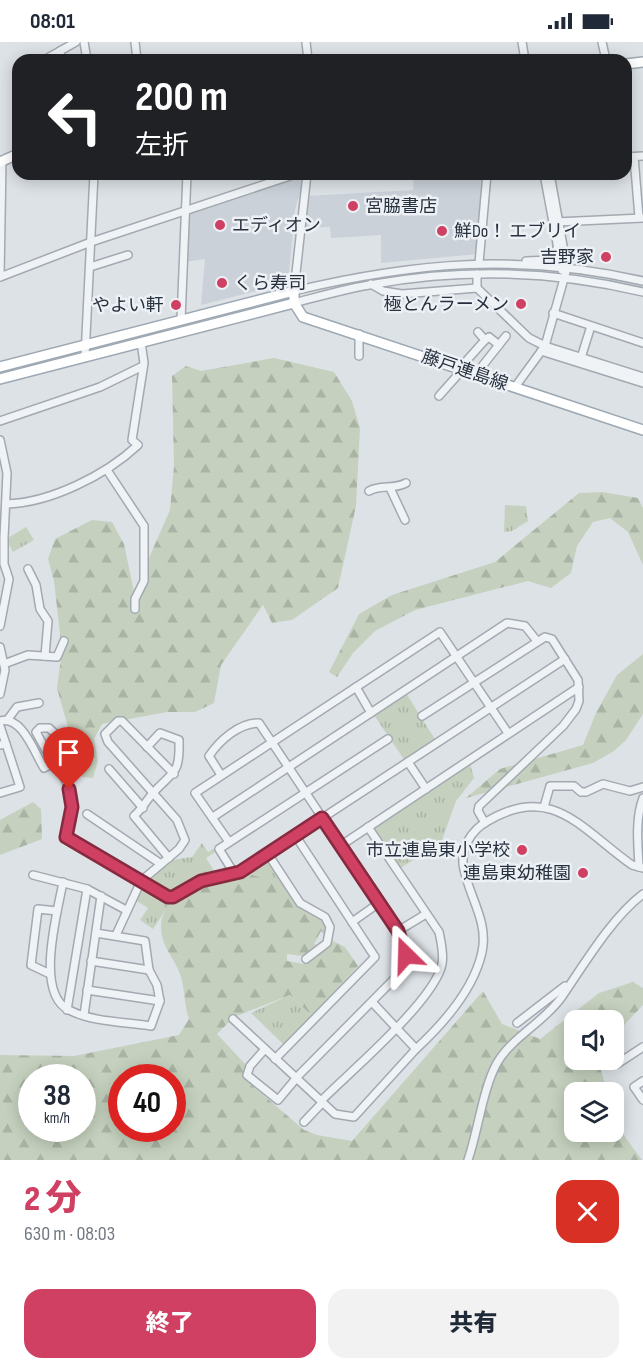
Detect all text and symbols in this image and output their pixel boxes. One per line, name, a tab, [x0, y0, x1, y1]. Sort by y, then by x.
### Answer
text: 08:01	[30, 8, 75, 35]
text: 200 m	[135, 72, 228, 123]
icon: left	[36, 78, 114, 156]
text: 左折	[135, 130, 189, 162]
place label: 宮脇書店	[365, 196, 437, 217]
marker: 宮脇書店	[346, 199, 360, 213]
place label: エディオン	[232, 215, 321, 236]
marker: エディオン	[213, 218, 227, 232]
place label: 鮮Do！ エブリイ	[454, 221, 581, 242]
marker: 鮮Do！ エブリイ	[435, 224, 449, 238]
place label: 吉野家	[540, 247, 594, 268]
marker: 吉野家	[599, 250, 613, 264]
place label: くら寿司	[234, 273, 306, 294]
marker: くら寿司	[215, 276, 229, 290]
place label: 極とんラーメン	[384, 294, 509, 315]
place label: やよい軒	[92, 295, 164, 316]
marker: 極とんラーメン	[514, 297, 528, 311]
marker: やよい軒	[169, 298, 183, 312]
street label: 藤戸連島線	[419, 346, 511, 395]
pin	[43, 727, 94, 789]
icon: arrive	[52, 736, 85, 769]
place label: 市立連島東小学校	[366, 840, 510, 861]
marker: 市立連島東小学校	[515, 843, 529, 857]
place label: 連島東幼稚園	[463, 863, 571, 884]
marker: 連島東幼稚園	[576, 866, 590, 880]
position arrow	[374, 923, 438, 987]
map controls	[564, 1010, 624, 1142]
button: sound	[564, 1010, 624, 1070]
speed limit sign: 40	[108, 1064, 186, 1142]
text: 38	[43, 1078, 71, 1114]
button: layers	[564, 1082, 624, 1142]
text: km/h	[44, 1109, 70, 1128]
text: 2 分	[24, 1178, 82, 1221]
button: close	[556, 1180, 619, 1243]
text: 630 m · 08:03	[24, 1222, 115, 1246]
button: 終了	[24, 1289, 316, 1358]
button: 共有	[328, 1289, 619, 1358]

